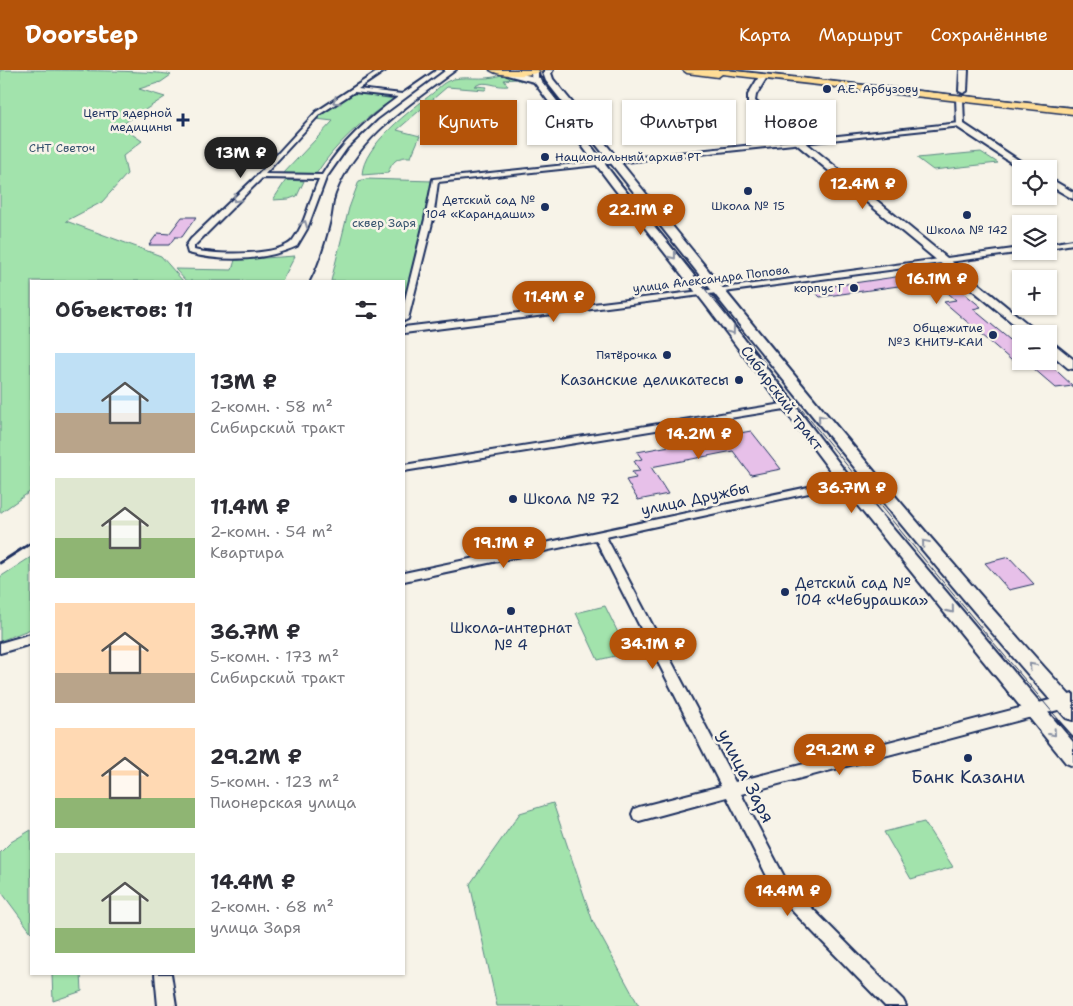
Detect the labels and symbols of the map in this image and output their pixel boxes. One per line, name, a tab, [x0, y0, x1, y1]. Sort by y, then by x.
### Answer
place label: А.Е. Арбузову	[837, 81, 918, 97]
marker: А.Е. Арбузову	[821, 83, 833, 95]
one-way arrow	[332, 95, 342, 104]
place label: Центр ядерной медицины	[83, 105, 172, 135]
marker: Центр ядерной медицины	[176, 113, 190, 127]
pin: 13M ₽	[206, 136, 276, 179]
park label: СНТ Светоч	[29, 140, 95, 156]
place label: Национальный архив РТ	[555, 149, 702, 165]
marker: Национальный архив РТ	[539, 151, 551, 163]
pin: 12.4M ₽	[817, 168, 909, 210]
marker: Школа № 15	[742, 185, 754, 197]
place label: Детский сад № 104 «Карандаши»	[425, 192, 535, 222]
one-way arrow	[233, 193, 242, 202]
pin: 22.1M ₽	[595, 194, 687, 236]
place label: Школа № 15	[711, 198, 785, 214]
marker: Детский сад № 104 «Карандаши»	[539, 201, 551, 213]
marker: Школа № 142	[961, 209, 973, 221]
park label: сквер Заря	[352, 215, 416, 231]
one-way arrow	[298, 220, 308, 228]
place label: Школа № 142	[926, 222, 1008, 238]
one-way arrow	[667, 250, 675, 259]
street label: улица Александра Попова	[632, 261, 791, 297]
pin: 16.1M ₽	[891, 262, 983, 305]
pin: 11.4M ₽	[508, 280, 600, 323]
place label: корпус Г	[794, 280, 845, 296]
marker: корпус Г	[848, 282, 860, 294]
place label: Общежитие №3 КНИТУ-КАИ	[888, 320, 983, 350]
one-way arrow	[726, 325, 735, 335]
marker: Общежитие №3 КНИТУ-КАИ	[987, 329, 999, 341]
street label: Сибирский тракт	[736, 341, 828, 455]
place label: Пятёрочка	[596, 347, 658, 363]
marker: Пятёрочка	[661, 349, 673, 361]
place label: Казанские деликатесы	[561, 370, 729, 390]
marker: Казанские деликатесы	[733, 374, 745, 386]
one-way arrow	[818, 415, 826, 424]
pin: 14.2M ₽	[653, 418, 745, 460]
pin: 36.7M ₽	[806, 472, 898, 514]
street label: улица Дружбы	[639, 478, 751, 520]
place label: Школа № 72	[523, 489, 620, 509]
marker: Школа № 72	[507, 493, 519, 505]
pin: 19.1M ₽	[458, 526, 550, 569]
one-way arrow	[922, 539, 931, 548]
place label: Детский сад № 104 «Чебурашка»	[795, 573, 928, 610]
marker: Детский сад № 104 «Чебурашка»	[779, 586, 791, 598]
marker: Школа-интернат № 4	[505, 605, 517, 617]
one-way arrow	[946, 605, 955, 614]
place label: Школа-интернат № 4	[450, 618, 572, 655]
pin: 34.1M ₽	[607, 628, 699, 670]
one-way arrow	[1028, 662, 1037, 671]
street label: улица Заря	[712, 725, 780, 827]
one-way arrow	[1047, 728, 1056, 737]
pin: 29.2M ₽	[794, 734, 886, 776]
marker: Банк Казани	[962, 752, 974, 764]
place label: Банк Казани	[911, 765, 1025, 789]
pin: 14.4M ₽	[742, 874, 834, 917]

